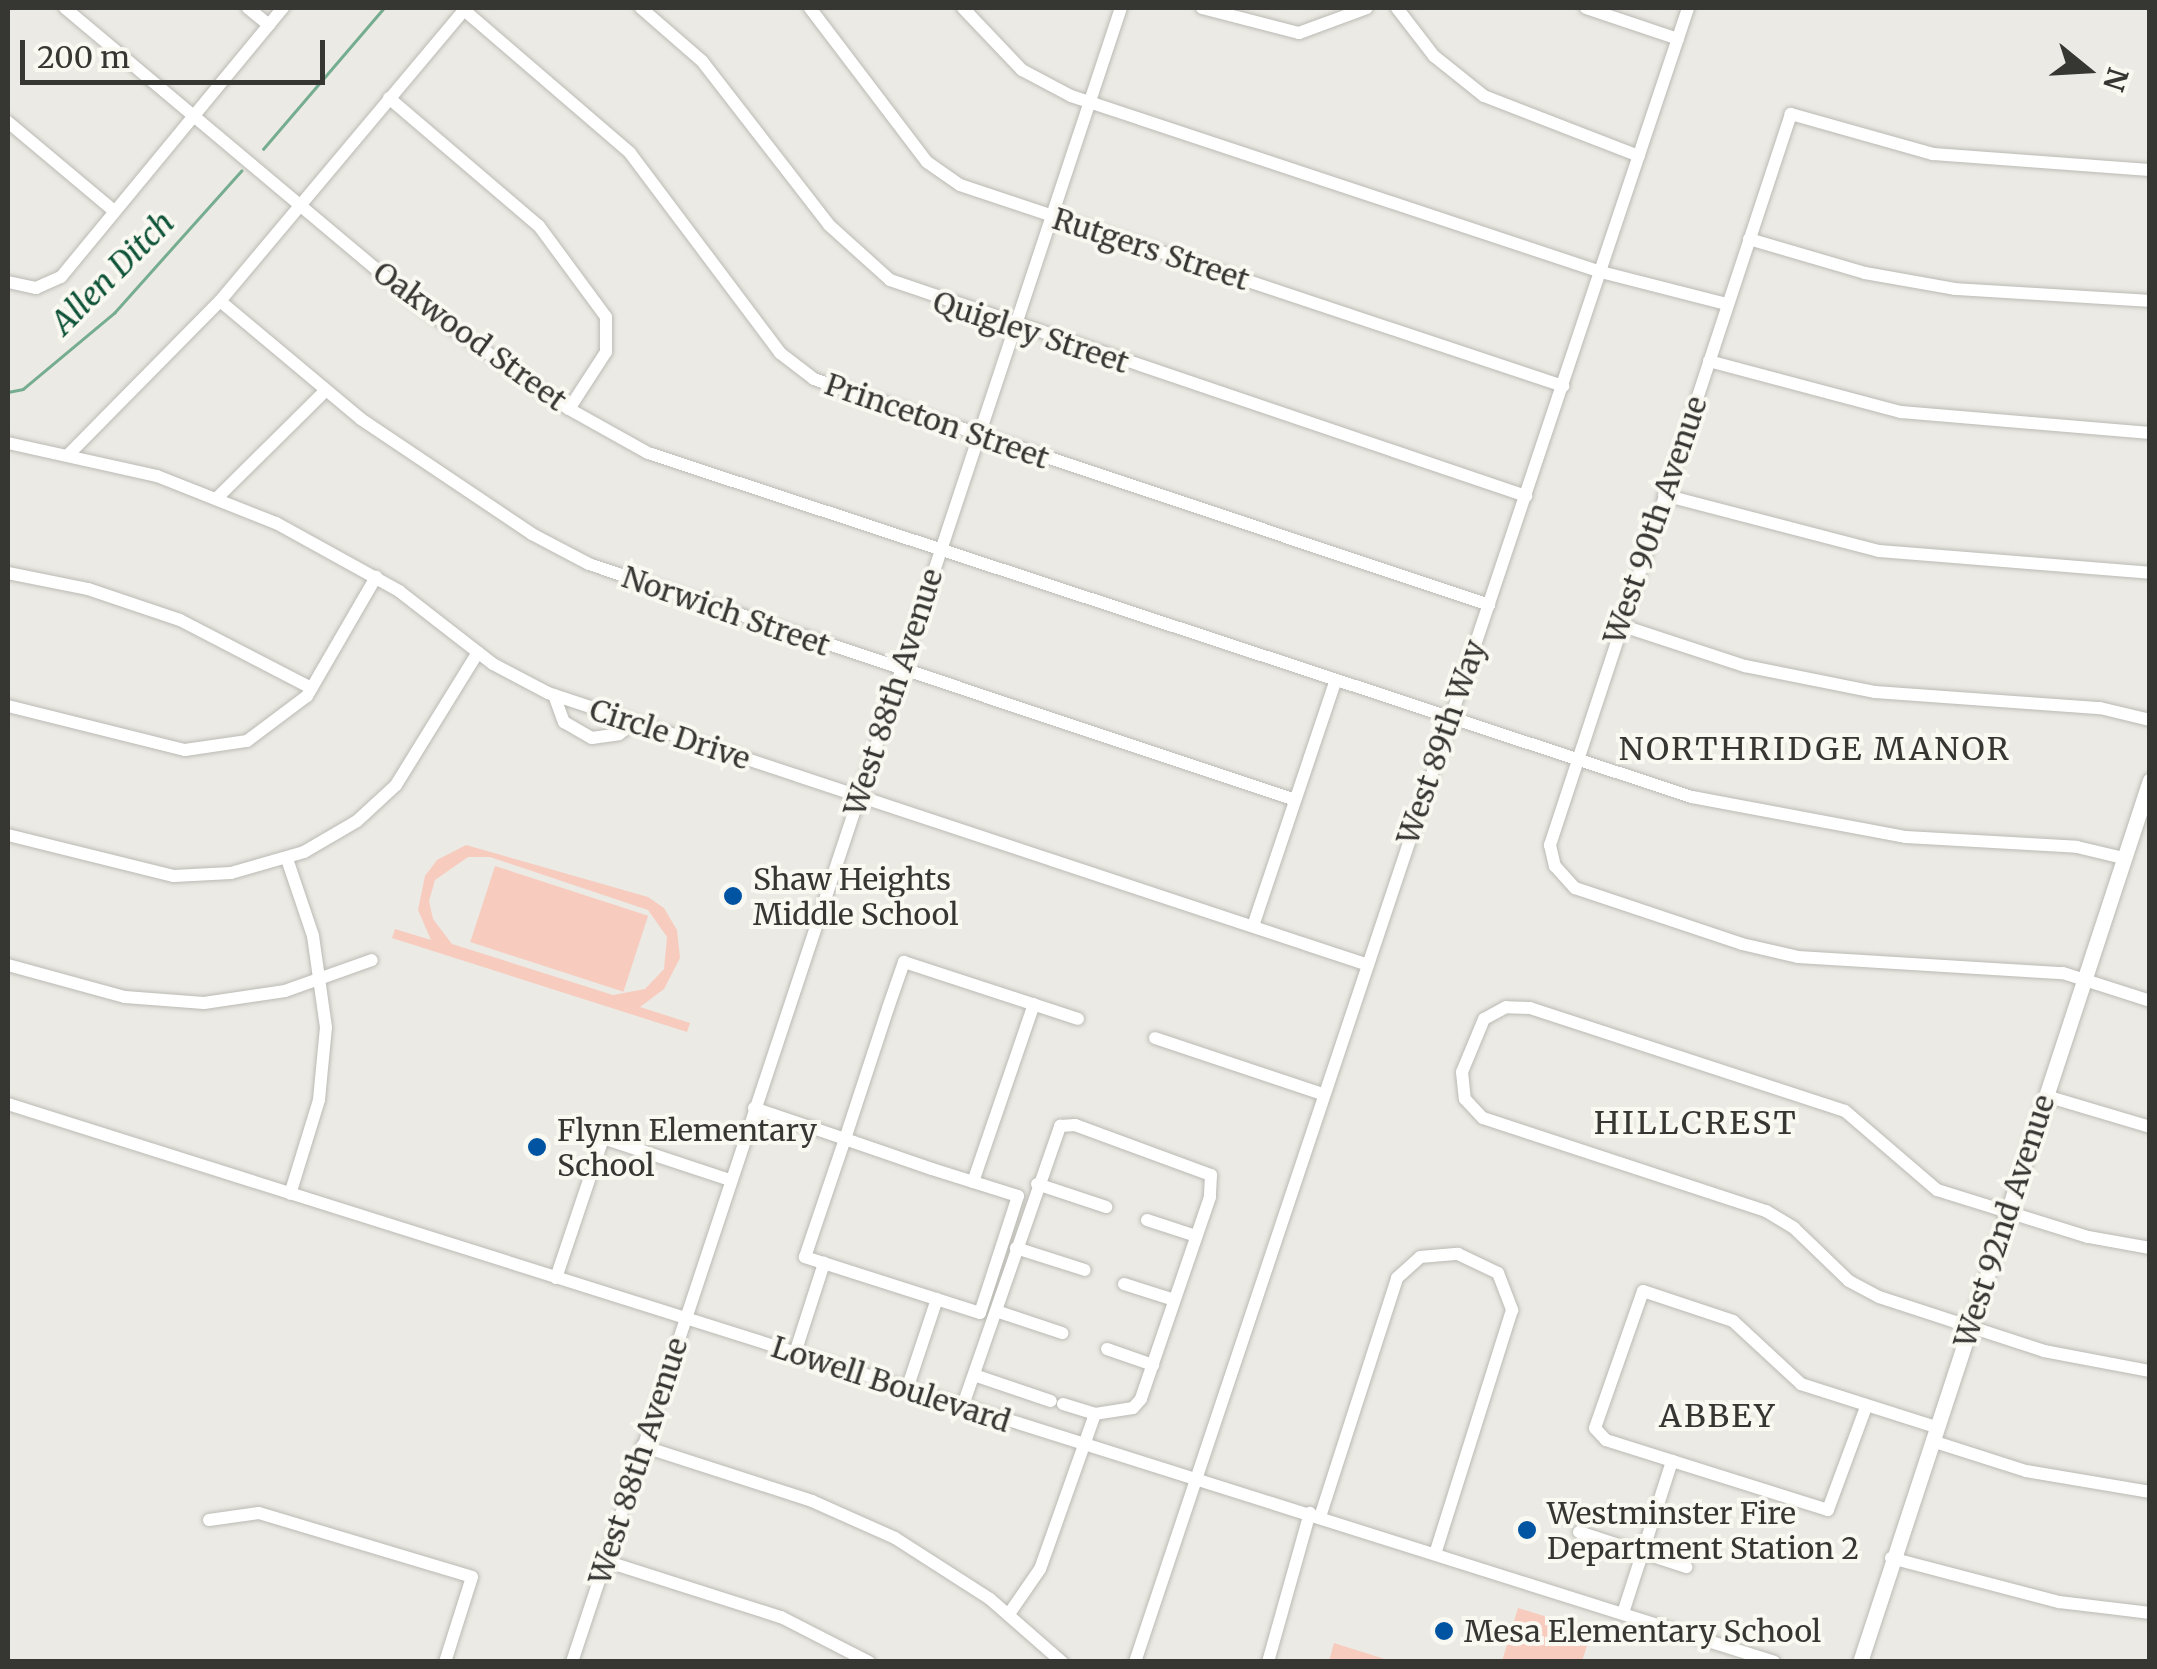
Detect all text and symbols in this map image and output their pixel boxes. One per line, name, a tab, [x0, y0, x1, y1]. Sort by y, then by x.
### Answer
scale bar	[25, 20, 330, 82]
north arrow	[2037, 20, 2137, 120]
text: 200 m	[37, 38, 130, 76]
text: N	[2095, 63, 2136, 95]
street label: Rutgers Street	[1048, 200, 1254, 298]
water label: Allen Ditch	[44, 204, 182, 342]
street label: Oakwood Street	[367, 254, 573, 418]
street label: Quigley Street	[929, 283, 1133, 381]
street label: Princeton Street	[820, 366, 1054, 476]
street label: West 90th Avenue	[1596, 392, 1714, 648]
street label: Norwich Street	[617, 559, 835, 663]
street label: West 88th Avenue	[836, 564, 950, 820]
street label: West 89th Way	[1389, 635, 1493, 849]
street label: Circle Drive	[585, 691, 755, 777]
district label: NORTHRIDGE MANOR	[1619, 730, 2011, 768]
place label: Shaw Heights Middle School	[753, 861, 958, 932]
marker: Shaw Heights Middle School	[722, 885, 744, 907]
street label: West 92nd Avenue	[1946, 1090, 2062, 1352]
district label: HILLCREST	[1594, 1104, 1798, 1142]
place label: Flynn Elementary School	[557, 1112, 817, 1182]
marker: Flynn Elementary School	[526, 1136, 548, 1158]
street label: Lowell Boulevard	[767, 1328, 1015, 1440]
street label: West 88th Avenue	[581, 1333, 695, 1589]
district label: ABBEY	[1659, 1397, 1777, 1435]
place label: Westminster Fire Department Station 2	[1547, 1495, 1859, 1566]
marker: Westminster Fire Department Station 2	[1516, 1519, 1538, 1541]
place label: Mesa Elementary School	[1464, 1613, 1821, 1649]
marker: Mesa Elementary School	[1433, 1620, 1455, 1642]

